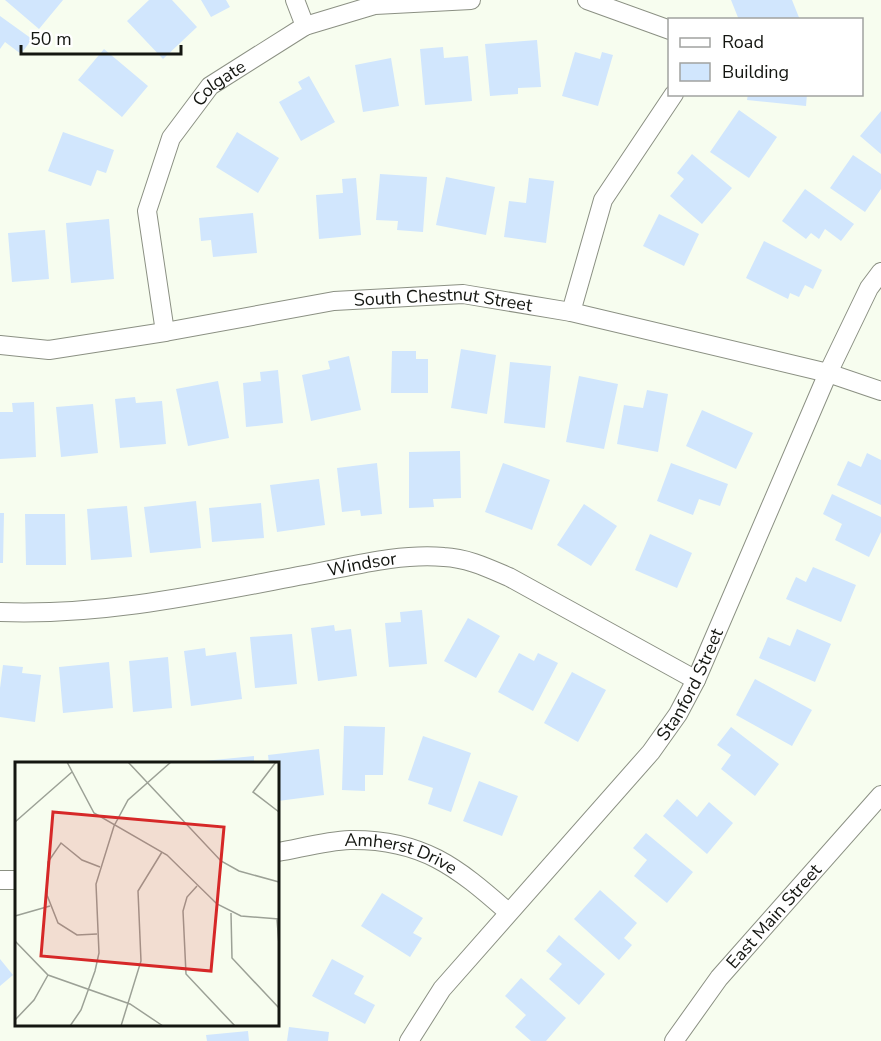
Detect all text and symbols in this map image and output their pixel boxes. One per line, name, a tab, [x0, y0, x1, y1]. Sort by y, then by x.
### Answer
scale bar	[21, 18, 182, 56]
legend	[668, 18, 863, 96]
text: 50 m	[30, 27, 72, 51]
text: Road	[722, 30, 764, 54]
street label: Colgate	[187, 54, 250, 111]
text: Building	[722, 60, 789, 84]
street label: South Chestnut Street	[353, 282, 535, 317]
street label: Windsor	[325, 546, 398, 582]
street label: Stanford Street	[651, 624, 729, 745]
inset map	[15, 762, 279, 1026]
street label: Amherst Drive	[344, 828, 462, 880]
street label: East Main Street	[721, 858, 827, 974]

